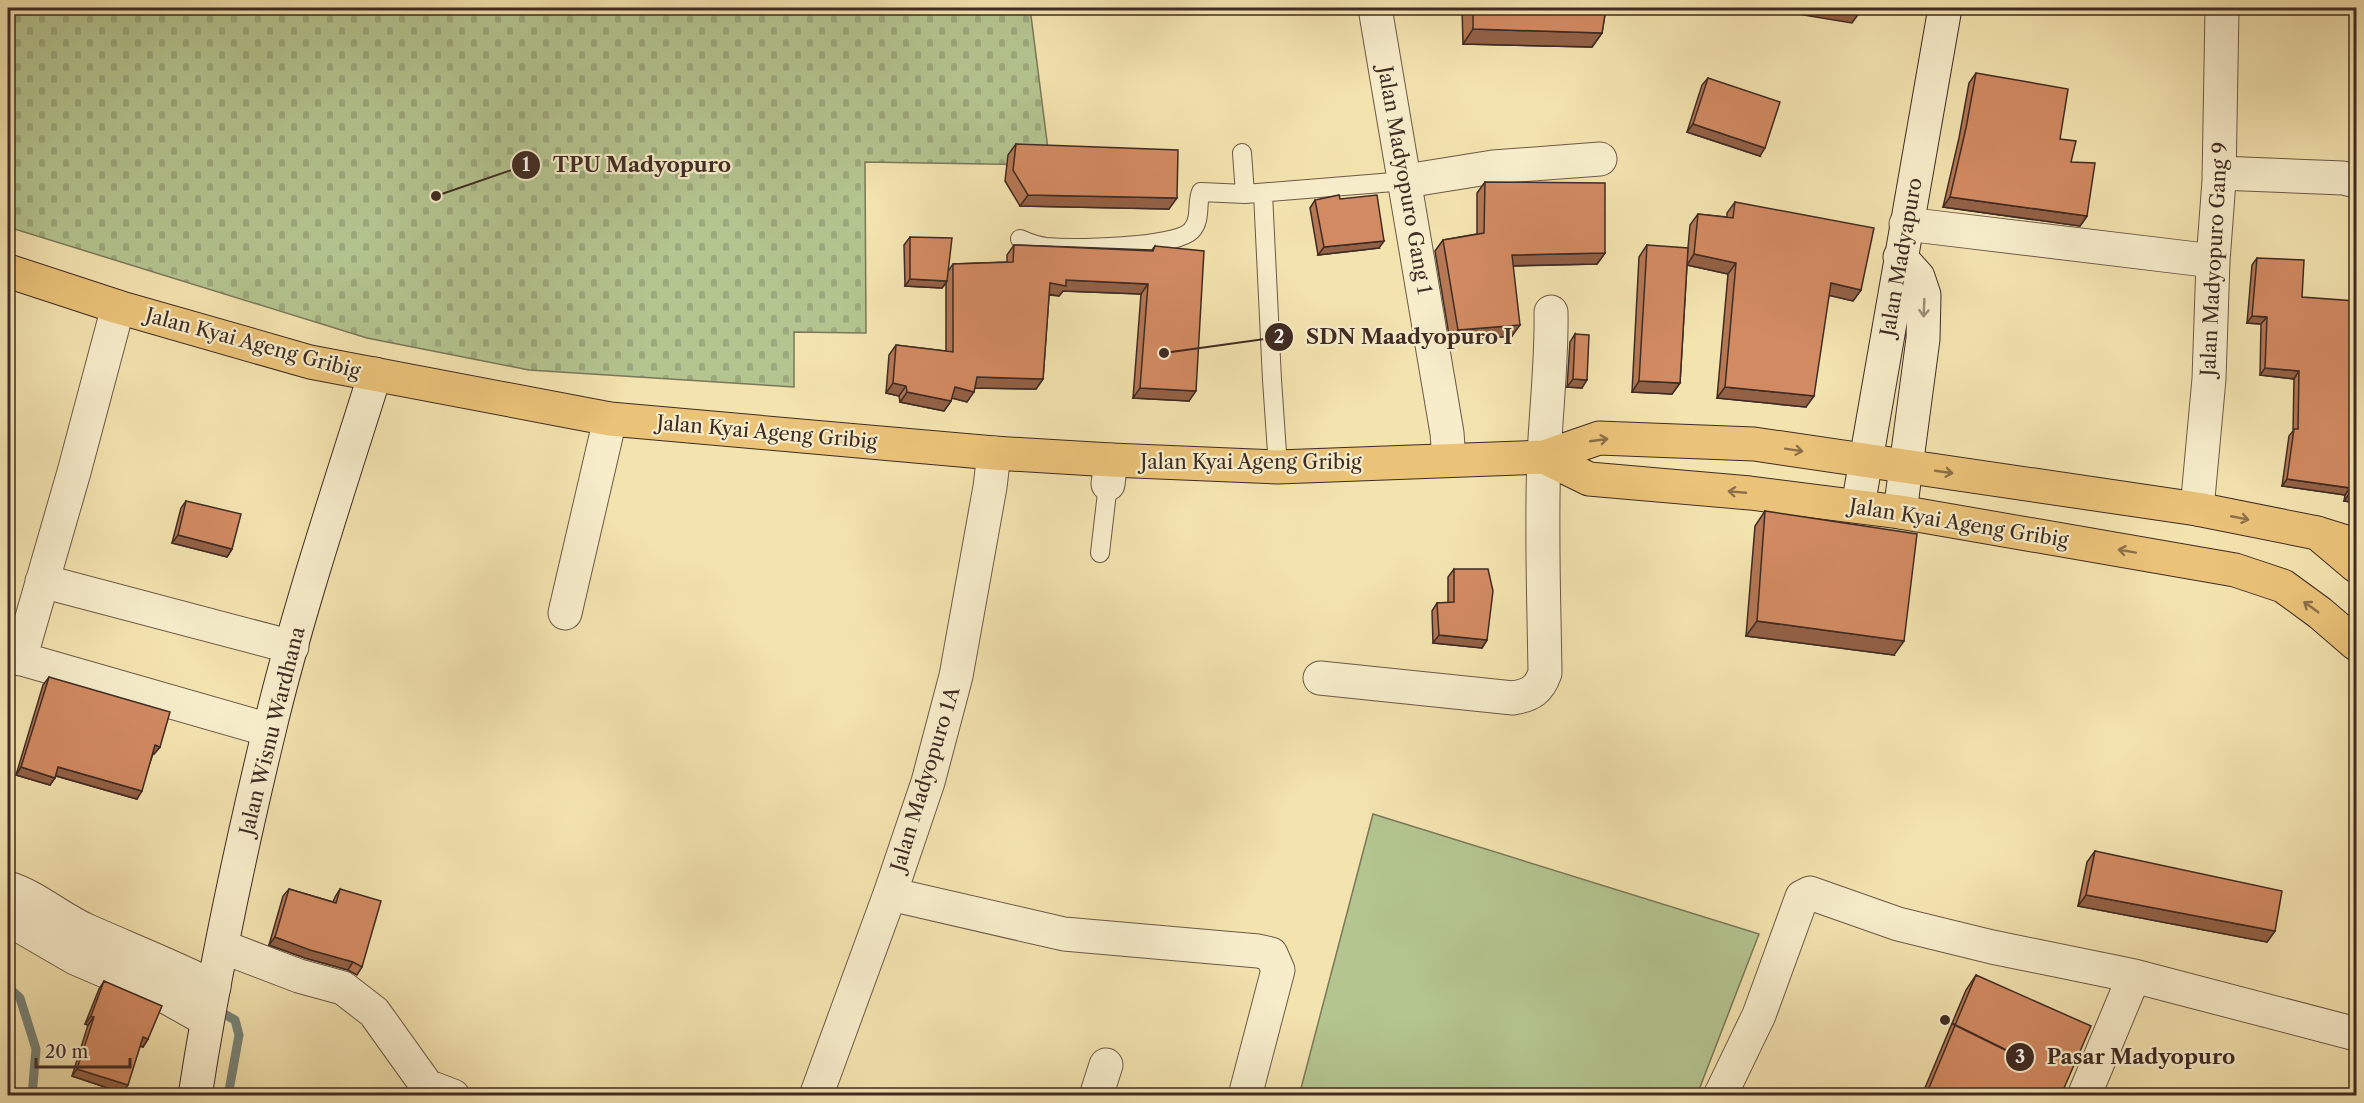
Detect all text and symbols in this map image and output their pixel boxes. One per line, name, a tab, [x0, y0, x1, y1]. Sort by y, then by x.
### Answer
street label: Jalan Madyopuro Gang 1	[1373, 61, 1437, 296]
street label: Jalan Madyopuro Gang 9	[2196, 141, 2232, 380]
callout: TPU Madyopuro	[511, 145, 743, 184]
text: TPU Madyopuro	[553, 152, 731, 177]
text: 1	[522, 154, 530, 176]
street label: Jalan Madyapuro	[1875, 176, 1927, 341]
one-way arrow	[1918, 297, 1930, 317]
street label: Jalan Kyai Ageng Gribig	[140, 302, 363, 383]
callout: SDN Maadyopuro I	[1264, 317, 1524, 356]
text: SDN Maadyopuro I	[1306, 324, 1512, 349]
text: 2	[1274, 326, 1284, 348]
street label: Jalan Kyai Ageng Gribig	[653, 410, 879, 454]
one-way arrow	[1589, 434, 1609, 445]
one-way arrow	[1783, 445, 1803, 456]
street label: Jalan Kyai Ageng Gribig	[1137, 450, 1362, 474]
one-way arrow	[1933, 467, 1953, 478]
one-way arrow	[1728, 486, 1748, 497]
street label: Jalan Kyai Ageng Gribig	[1845, 493, 2071, 552]
one-way arrow	[2230, 513, 2250, 524]
one-way arrow	[2118, 545, 2138, 556]
one-way arrow	[2304, 600, 2320, 613]
street label: Jalan Wisnu Wardhana	[234, 624, 310, 841]
street label: Jalan Madyopuro 1A	[885, 683, 965, 877]
scale bar	[36, 1031, 130, 1069]
callout: Pasar Madyopuro	[2005, 1037, 2247, 1076]
text: 20 m	[45, 1041, 89, 1063]
text: Pasar Madyopuro	[2047, 1044, 2235, 1069]
text: 3	[2015, 1046, 2025, 1068]

